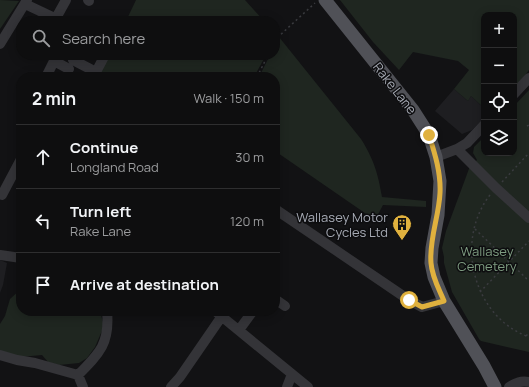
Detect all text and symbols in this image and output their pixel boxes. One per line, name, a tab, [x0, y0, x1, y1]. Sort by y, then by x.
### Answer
map controls	[481, 12, 517, 156]
button: +	[481, 12, 517, 48]
search box	[16, 16, 280, 60]
icon: search	[30, 27, 52, 49]
text: Search here	[62, 28, 145, 49]
button: −	[481, 48, 517, 84]
street label: Rake Lane	[369, 58, 421, 118]
button: locate	[481, 84, 517, 120]
text: 2 min	[32, 87, 76, 110]
text: Walk · 150 m	[193, 89, 264, 107]
button: layers	[481, 120, 517, 156]
route end	[420, 126, 438, 144]
text: Continue	[70, 137, 138, 158]
icon: ahead	[32, 146, 54, 168]
text: 30 m	[235, 148, 264, 166]
text: Longland Road	[70, 158, 159, 176]
text: Turn left	[70, 201, 132, 222]
place label: Wallasey Motor Cycles Ltd	[296, 208, 388, 241]
icon: left	[32, 210, 54, 232]
text: 120 m	[230, 212, 264, 230]
building icon: Wallasey Motor Cycles Ltd	[391, 213, 413, 241]
text: Rake Lane	[70, 222, 131, 240]
park label: Wallasey Cemetery	[457, 242, 517, 275]
icon: arrive	[32, 274, 54, 296]
text: Arrive at destination	[70, 274, 219, 295]
route start	[400, 291, 418, 309]

